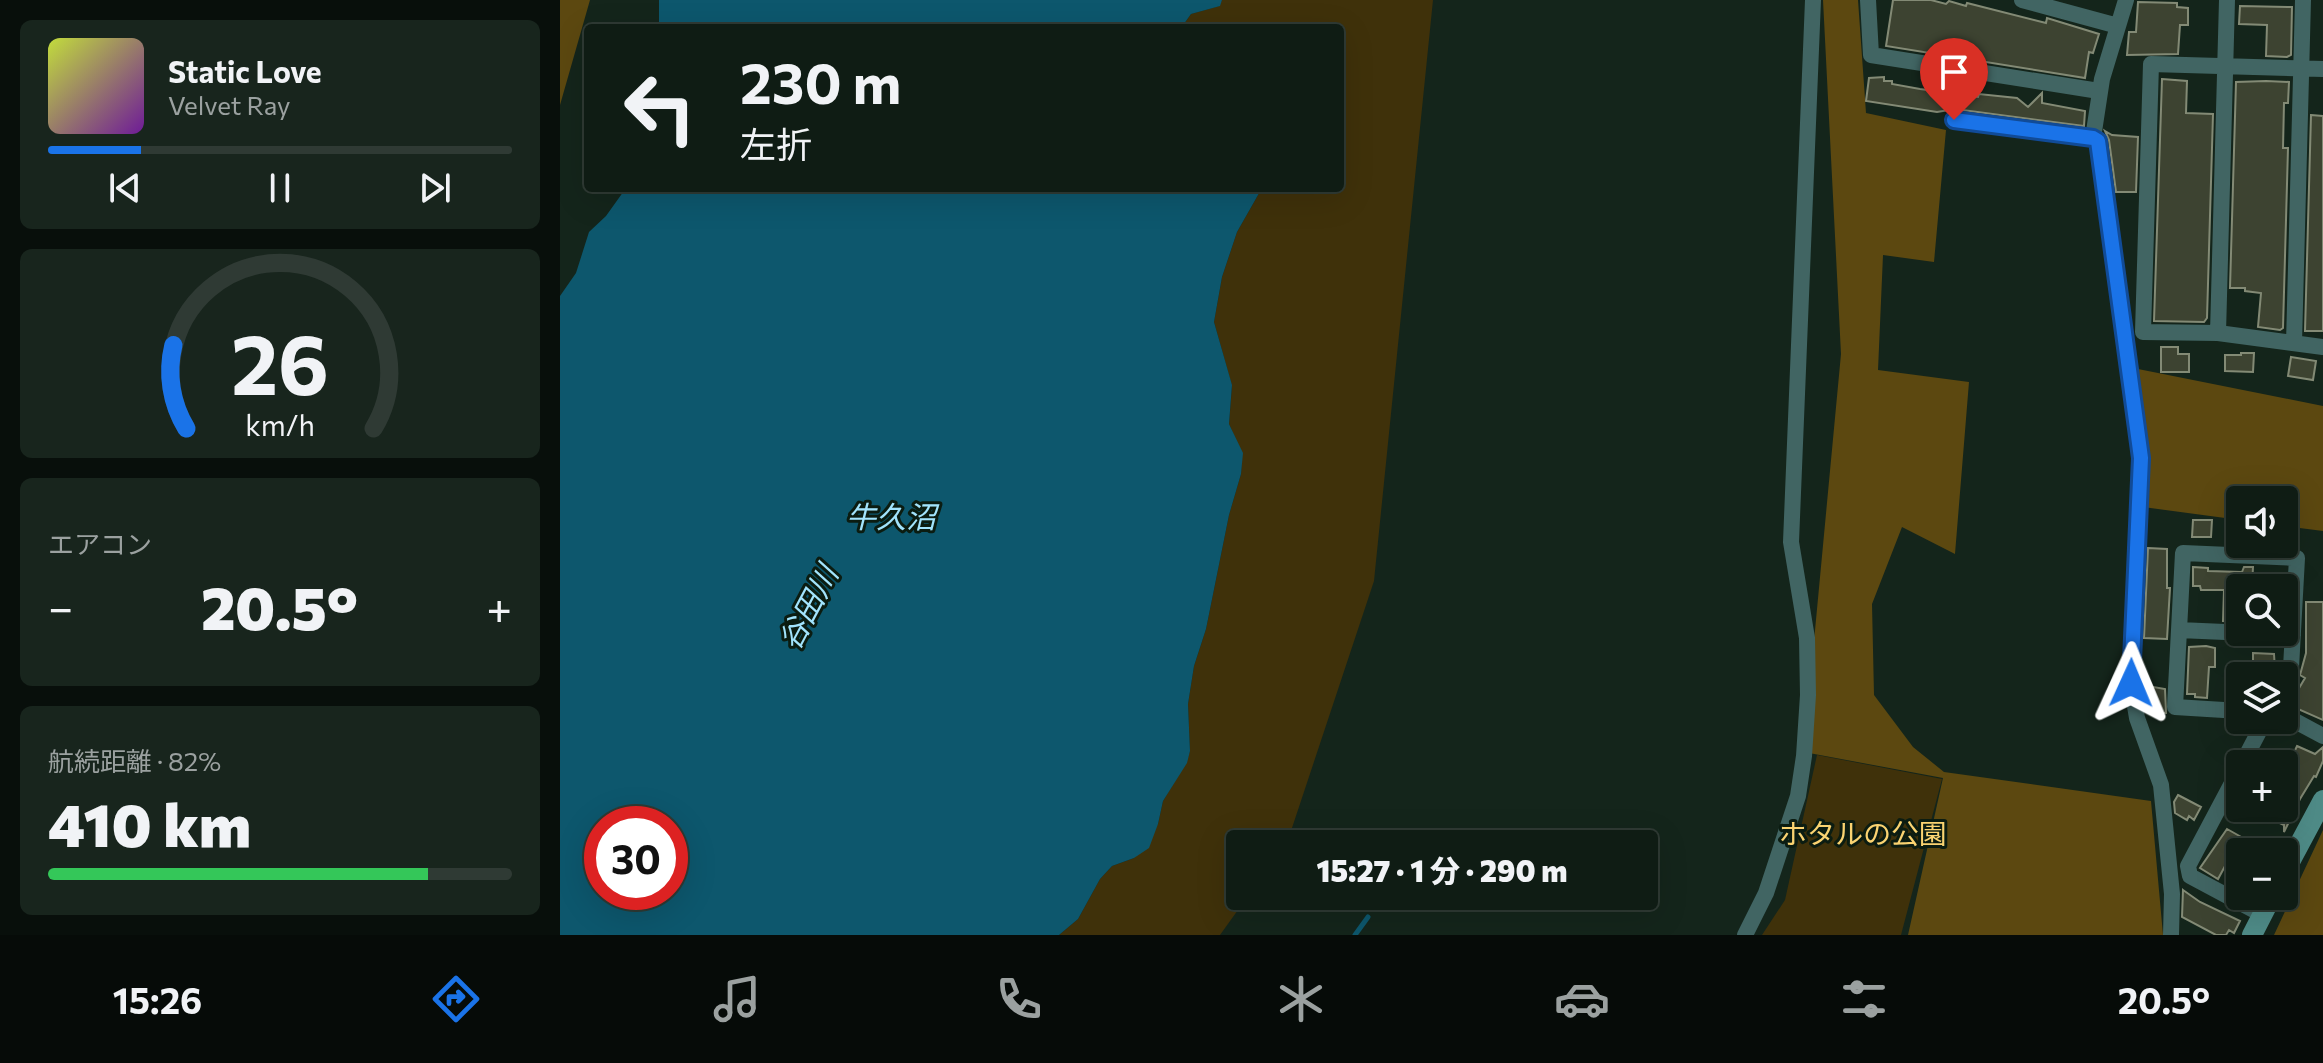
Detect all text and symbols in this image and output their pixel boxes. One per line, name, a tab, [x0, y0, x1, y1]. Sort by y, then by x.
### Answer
pin	[1920, 38, 1988, 120]
text: 230 m	[740, 47, 901, 116]
icon: arrive	[1932, 50, 1976, 94]
text: Static Love	[168, 52, 322, 89]
icon: left	[608, 56, 712, 160]
text: Velvet Ray	[168, 89, 291, 120]
text: 左折	[740, 121, 812, 165]
icon: previous	[103, 166, 147, 210]
icon: pause	[258, 166, 302, 210]
icon: next	[413, 166, 457, 210]
text: 26	[231, 310, 329, 412]
text: km/h	[245, 407, 315, 442]
map controls	[2226, 486, 2298, 910]
button: sound	[2226, 486, 2298, 558]
water label: 牛久沼	[846, 497, 940, 534]
text: エアコン	[48, 528, 152, 559]
water label: 谷田川	[769, 556, 846, 655]
text: 20.5°	[201, 569, 358, 642]
button: search	[2226, 574, 2298, 646]
text: −	[48, 579, 73, 633]
text: +	[486, 579, 512, 633]
position arrow	[2089, 641, 2173, 725]
button: layers	[2226, 662, 2298, 734]
text: 航続距離 · 82%	[48, 745, 221, 776]
button: +	[2226, 750, 2298, 822]
text: 410 km	[48, 786, 251, 859]
speed limit sign: 30	[584, 806, 688, 910]
park label: ホタルの公園	[1779, 816, 1947, 850]
button: −	[2226, 838, 2298, 910]
text: 15:27 · 1 分 · 290 m	[1316, 851, 1568, 888]
icon: directions	[428, 971, 484, 1027]
icon: music	[709, 971, 765, 1027]
icon: phone	[991, 971, 1047, 1027]
icon: climate	[1273, 971, 1329, 1027]
icon: car	[1554, 971, 1610, 1027]
icon: filters	[1836, 971, 1892, 1027]
text: 15:26	[113, 977, 202, 1021]
text: 20.5°	[2118, 977, 2210, 1021]

